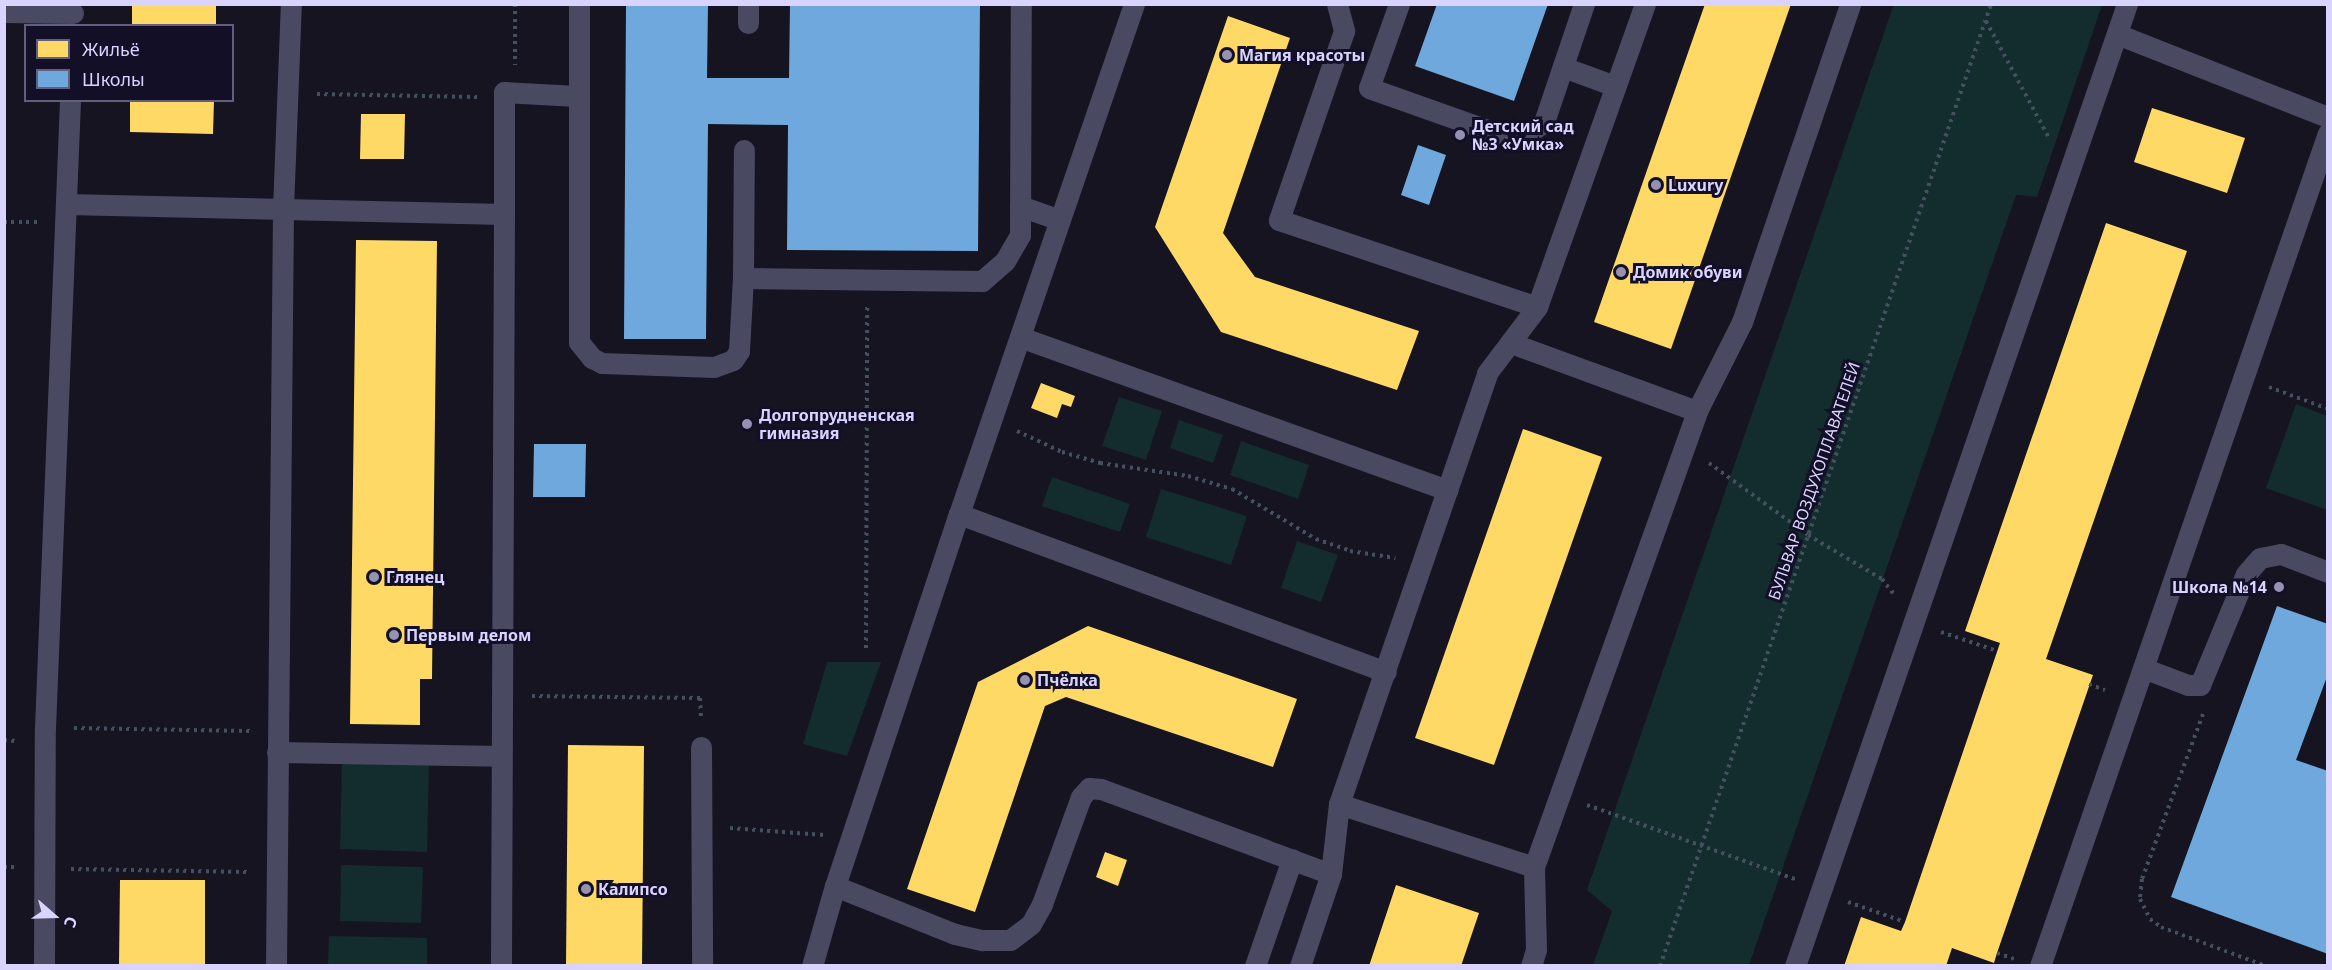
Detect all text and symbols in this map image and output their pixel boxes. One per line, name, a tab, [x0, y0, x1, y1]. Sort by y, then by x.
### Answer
legend	[24, 24, 234, 102]
text: Жильё	[82, 37, 140, 61]
place label: Магия красоты	[1239, 45, 1365, 65]
marker: Магия красоты	[1220, 48, 1234, 62]
text: Школы	[82, 67, 145, 91]
place label: Детский сад №3 «Умка»	[1472, 116, 1574, 154]
marker: Детский сад №3 «Умка»	[1453, 128, 1467, 142]
place label: Luxury	[1668, 175, 1723, 195]
marker: Luxury	[1649, 178, 1663, 192]
place label: Домик обуви	[1633, 262, 1742, 282]
marker: Домик обуви	[1614, 265, 1628, 279]
street label: БУЛЬВАР ВОЗДУХОПЛАВАТЕЛЕЙ	[1764, 359, 1864, 603]
place label: Долгопрудненская гимназия	[759, 405, 915, 443]
marker: Долгопрудненская гимназия	[740, 417, 754, 431]
place label: Глянец	[386, 567, 444, 587]
marker: Глянец	[367, 570, 381, 584]
place label: Школа №14	[2172, 577, 2267, 597]
marker: Школа №14	[2272, 580, 2286, 594]
place label: Первым делом	[406, 625, 531, 645]
marker: Первым делом	[387, 628, 401, 642]
place label: Пчёлка	[1037, 670, 1098, 690]
marker: Пчёлка	[1018, 673, 1032, 687]
place label: Калипсо	[598, 879, 668, 899]
marker: Калипсо	[579, 882, 593, 896]
north arrow	[24, 886, 84, 946]
text: С	[59, 914, 83, 931]

